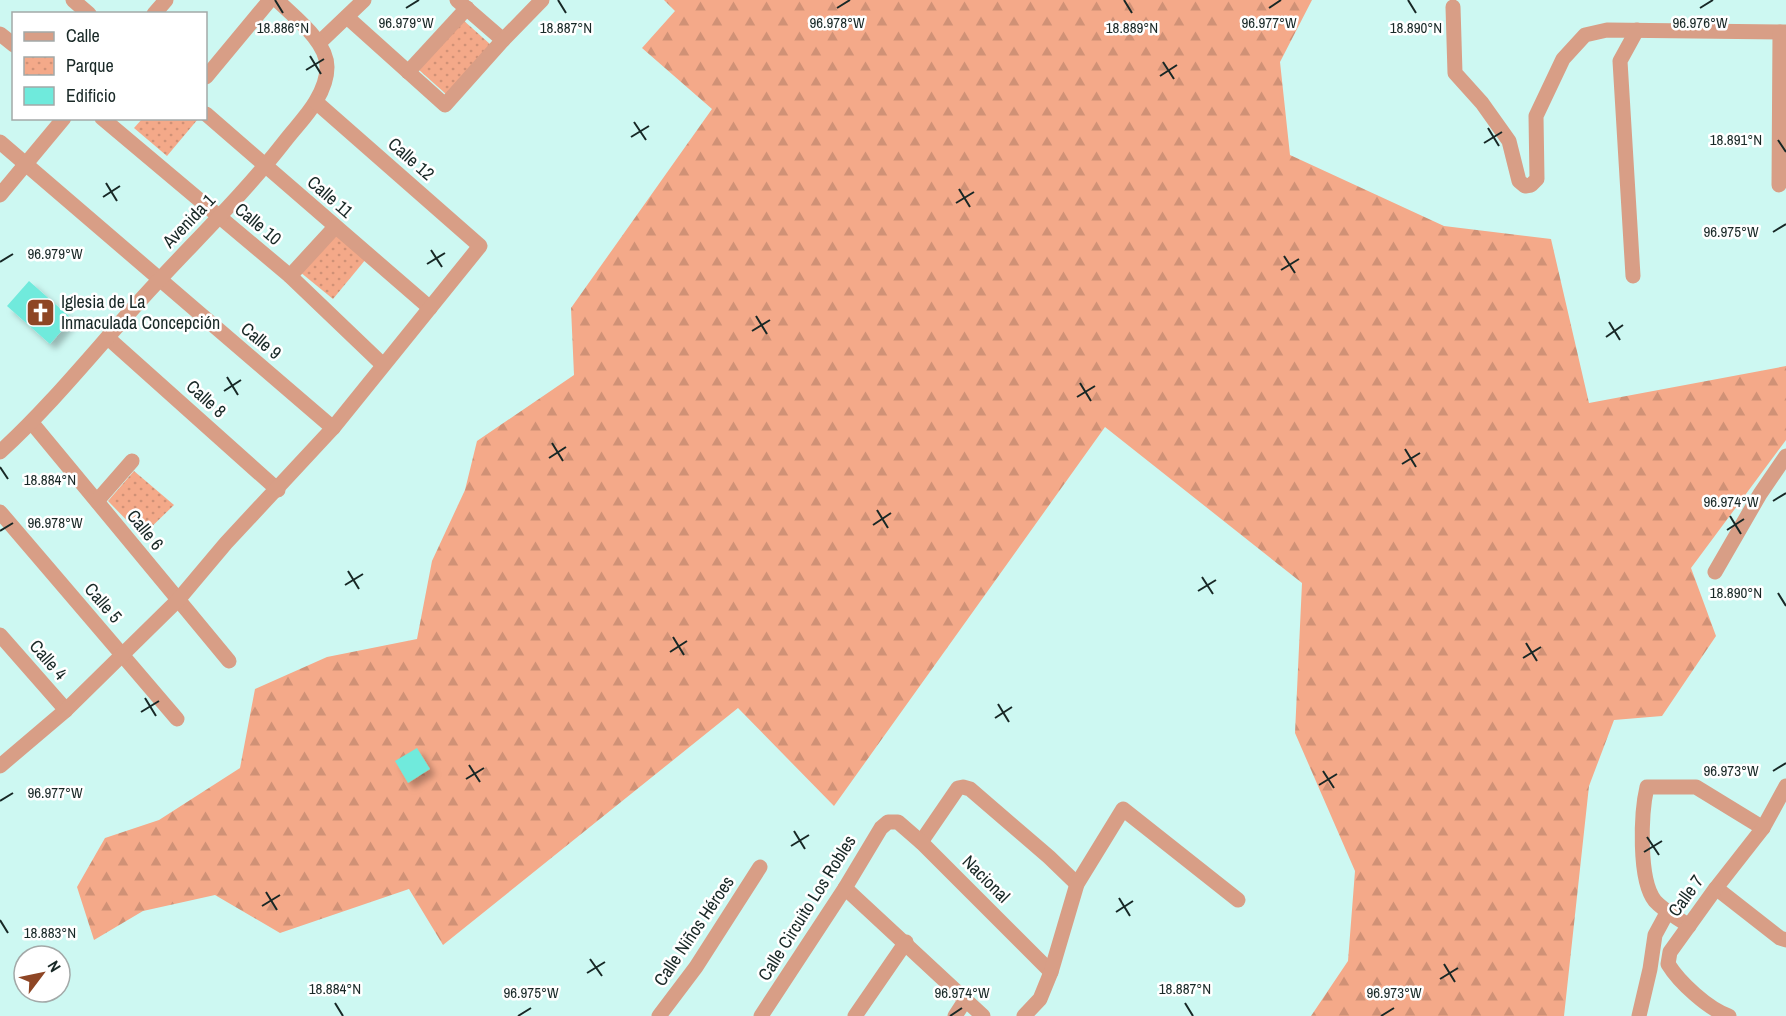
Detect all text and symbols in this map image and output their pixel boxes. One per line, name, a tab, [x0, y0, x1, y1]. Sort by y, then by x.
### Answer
legend	[12, 12, 207, 120]
text: 96.979°W	[378, 12, 434, 33]
text: 96.978°W	[809, 12, 865, 33]
text: 96.977°W	[1241, 12, 1297, 33]
text: 96.976°W	[1672, 12, 1728, 33]
text: 18.886°N	[257, 17, 309, 38]
text: 18.887°N	[540, 17, 592, 38]
text: 18.889°N	[1106, 17, 1158, 38]
text: 18.890°N	[1390, 17, 1442, 38]
text: Calle	[66, 23, 100, 48]
text: Parque	[66, 53, 114, 78]
text: Edificio	[66, 83, 116, 108]
text: 18.891°N	[1710, 129, 1762, 150]
street label: Calle 12	[383, 131, 440, 186]
street label: Calle 11	[302, 170, 359, 224]
street label: Avenida 1	[156, 188, 221, 254]
street label: Calle 10	[230, 197, 287, 251]
text: 96.975°W	[1703, 221, 1759, 242]
text: 96.979°W	[27, 243, 83, 264]
place label: Iglesia de La Inmaculada Concepción	[61, 289, 220, 335]
church icon: Iglesia de La Inmaculada Concepción	[24, 296, 56, 328]
street label: Calle 9	[236, 316, 287, 365]
street label: Calle 8	[181, 374, 232, 423]
text: 18.884°N	[24, 469, 76, 490]
text: 96.974°W	[1703, 491, 1759, 512]
street label: Calle 6	[121, 504, 170, 555]
text: 96.978°W	[27, 512, 83, 533]
street label: Calle 5	[79, 577, 128, 628]
text: 18.890°N	[1710, 582, 1762, 603]
street label: Calle 4	[24, 634, 73, 685]
text: 96.973°W	[1703, 760, 1759, 781]
text: 96.977°W	[27, 782, 83, 803]
street label: Calle Circuito Los Robles	[752, 830, 862, 985]
street label: Nacional	[957, 849, 1016, 908]
street label: Calle 7	[1662, 870, 1709, 922]
street label: Calle Niños Héroes	[647, 871, 740, 991]
text: 18.883°N	[24, 922, 76, 943]
north arrow	[12, 944, 72, 1004]
text: N	[43, 956, 67, 976]
text: 18.884°N	[309, 978, 361, 999]
text: 18.887°N	[1159, 978, 1211, 999]
text: 96.975°W	[503, 982, 559, 1003]
text: 96.974°W	[934, 982, 990, 1003]
text: 96.973°W	[1366, 982, 1422, 1003]

